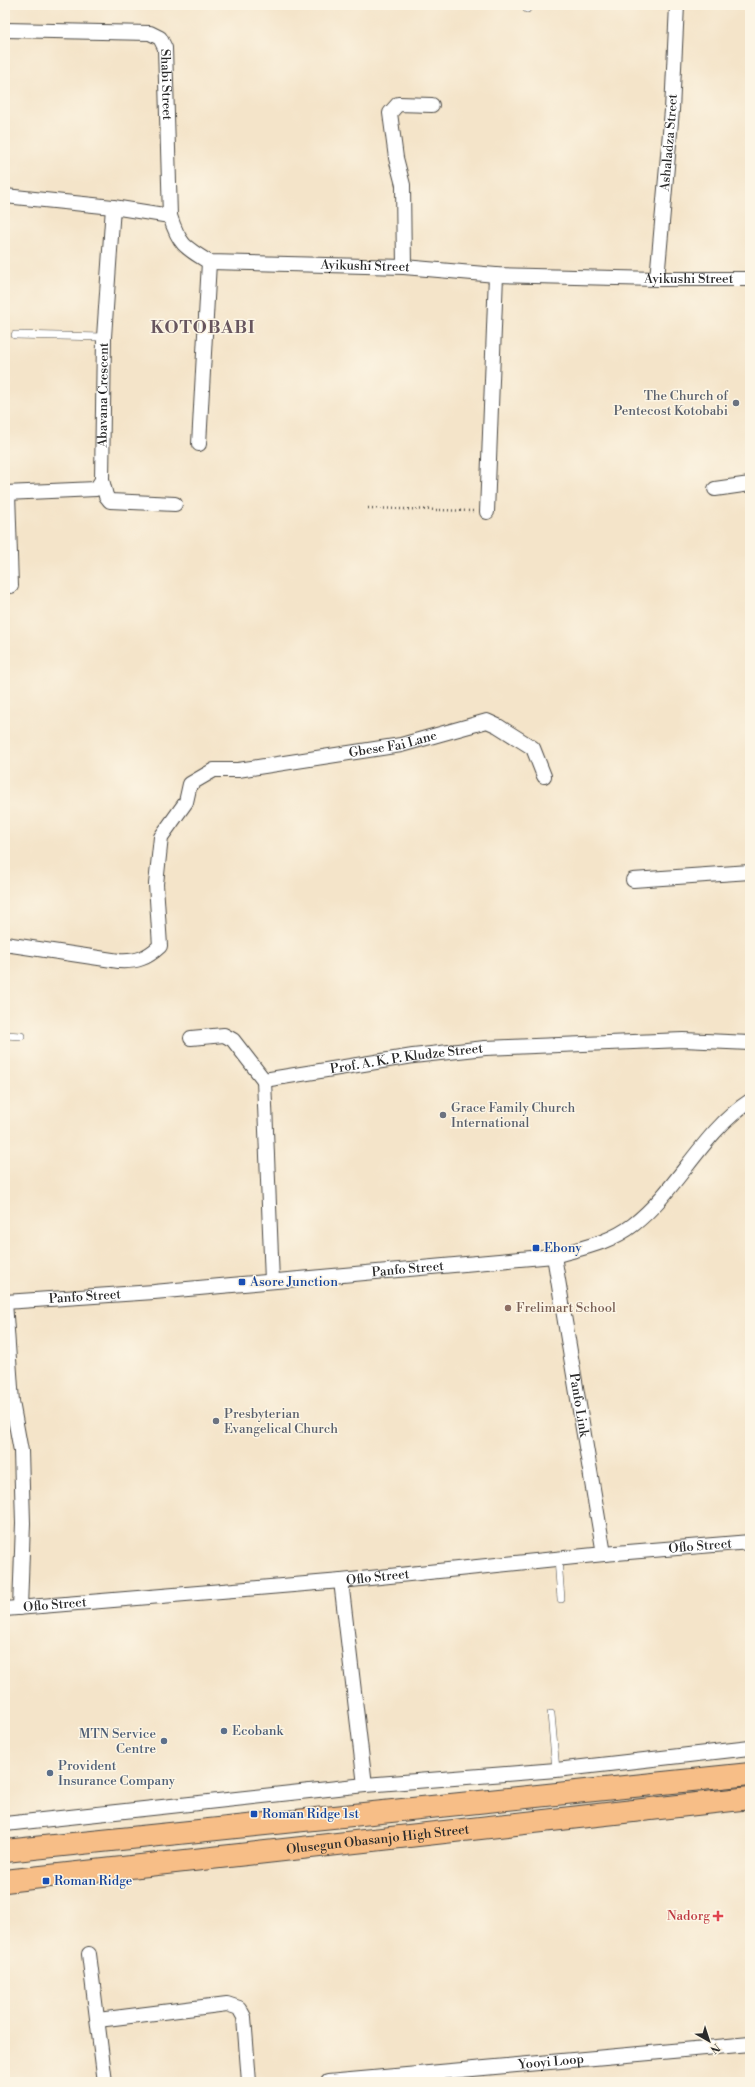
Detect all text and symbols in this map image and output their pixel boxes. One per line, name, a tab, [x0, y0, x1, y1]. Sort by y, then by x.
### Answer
street label: Shabi Street	[157, 49, 175, 121]
street label: Ashaladza Street	[657, 93, 681, 193]
street label: Ayikushi Street	[319, 257, 411, 275]
street label: Ayikushi Street	[643, 271, 734, 287]
district label: KOTOBABI	[150, 317, 256, 339]
street label: Abavana Crescent	[94, 342, 112, 448]
place label: The Church of Pentecost Kotobabi	[614, 388, 729, 419]
marker: The Church of Pentecost Kotobabi	[731, 398, 741, 408]
street label: Gbese Fai Lane	[348, 727, 439, 761]
street label: Prof. A. K. P. Kludze Street	[329, 1040, 484, 1077]
place label: Grace Family Church International	[451, 1100, 575, 1131]
marker: Grace Family Church International	[438, 1110, 448, 1120]
place label: Ebony	[544, 1240, 582, 1256]
marker: Ebony	[531, 1243, 541, 1253]
street label: Panfo Street	[371, 1258, 445, 1280]
place label: Asore Junction	[249, 1274, 338, 1290]
marker: Asore Junction	[237, 1277, 247, 1287]
street label: Panfo Street	[48, 1286, 122, 1307]
place label: Frelimart School	[516, 1300, 616, 1316]
marker: Frelimart School	[503, 1303, 513, 1313]
street label: Panfo Link	[566, 1372, 592, 1439]
place label: Presbyterian Evangelical Church	[224, 1406, 338, 1437]
marker: Presbyterian Evangelical Church	[211, 1416, 221, 1426]
street label: Oflo Street	[668, 1535, 733, 1557]
street label: Oflo Street	[345, 1566, 410, 1588]
street label: Oflo Street	[23, 1594, 87, 1615]
place label: Ecobank	[232, 1723, 285, 1739]
place label: MTN Service Centre	[79, 1726, 156, 1757]
marker: Ecobank	[219, 1726, 229, 1736]
marker: MTN Service Centre	[159, 1736, 169, 1746]
place label: Provident Insurance Company	[58, 1758, 176, 1789]
marker: Provident Insurance Company	[45, 1768, 55, 1778]
place label: Roman Ridge 1st	[262, 1806, 359, 1822]
marker: Roman Ridge 1st	[249, 1809, 259, 1819]
street label: Olusegun Obasanjo High Street	[285, 1821, 470, 1858]
place label: Roman Ridge	[54, 1873, 133, 1889]
marker: Roman Ridge	[41, 1876, 51, 1886]
place label: Nadorg	[667, 1908, 710, 1924]
marker: Nadorg	[713, 1911, 723, 1921]
north arrow	[689, 2021, 729, 2061]
text: N	[707, 2040, 722, 2056]
street label: Yooyi Loop	[517, 2051, 585, 2073]

